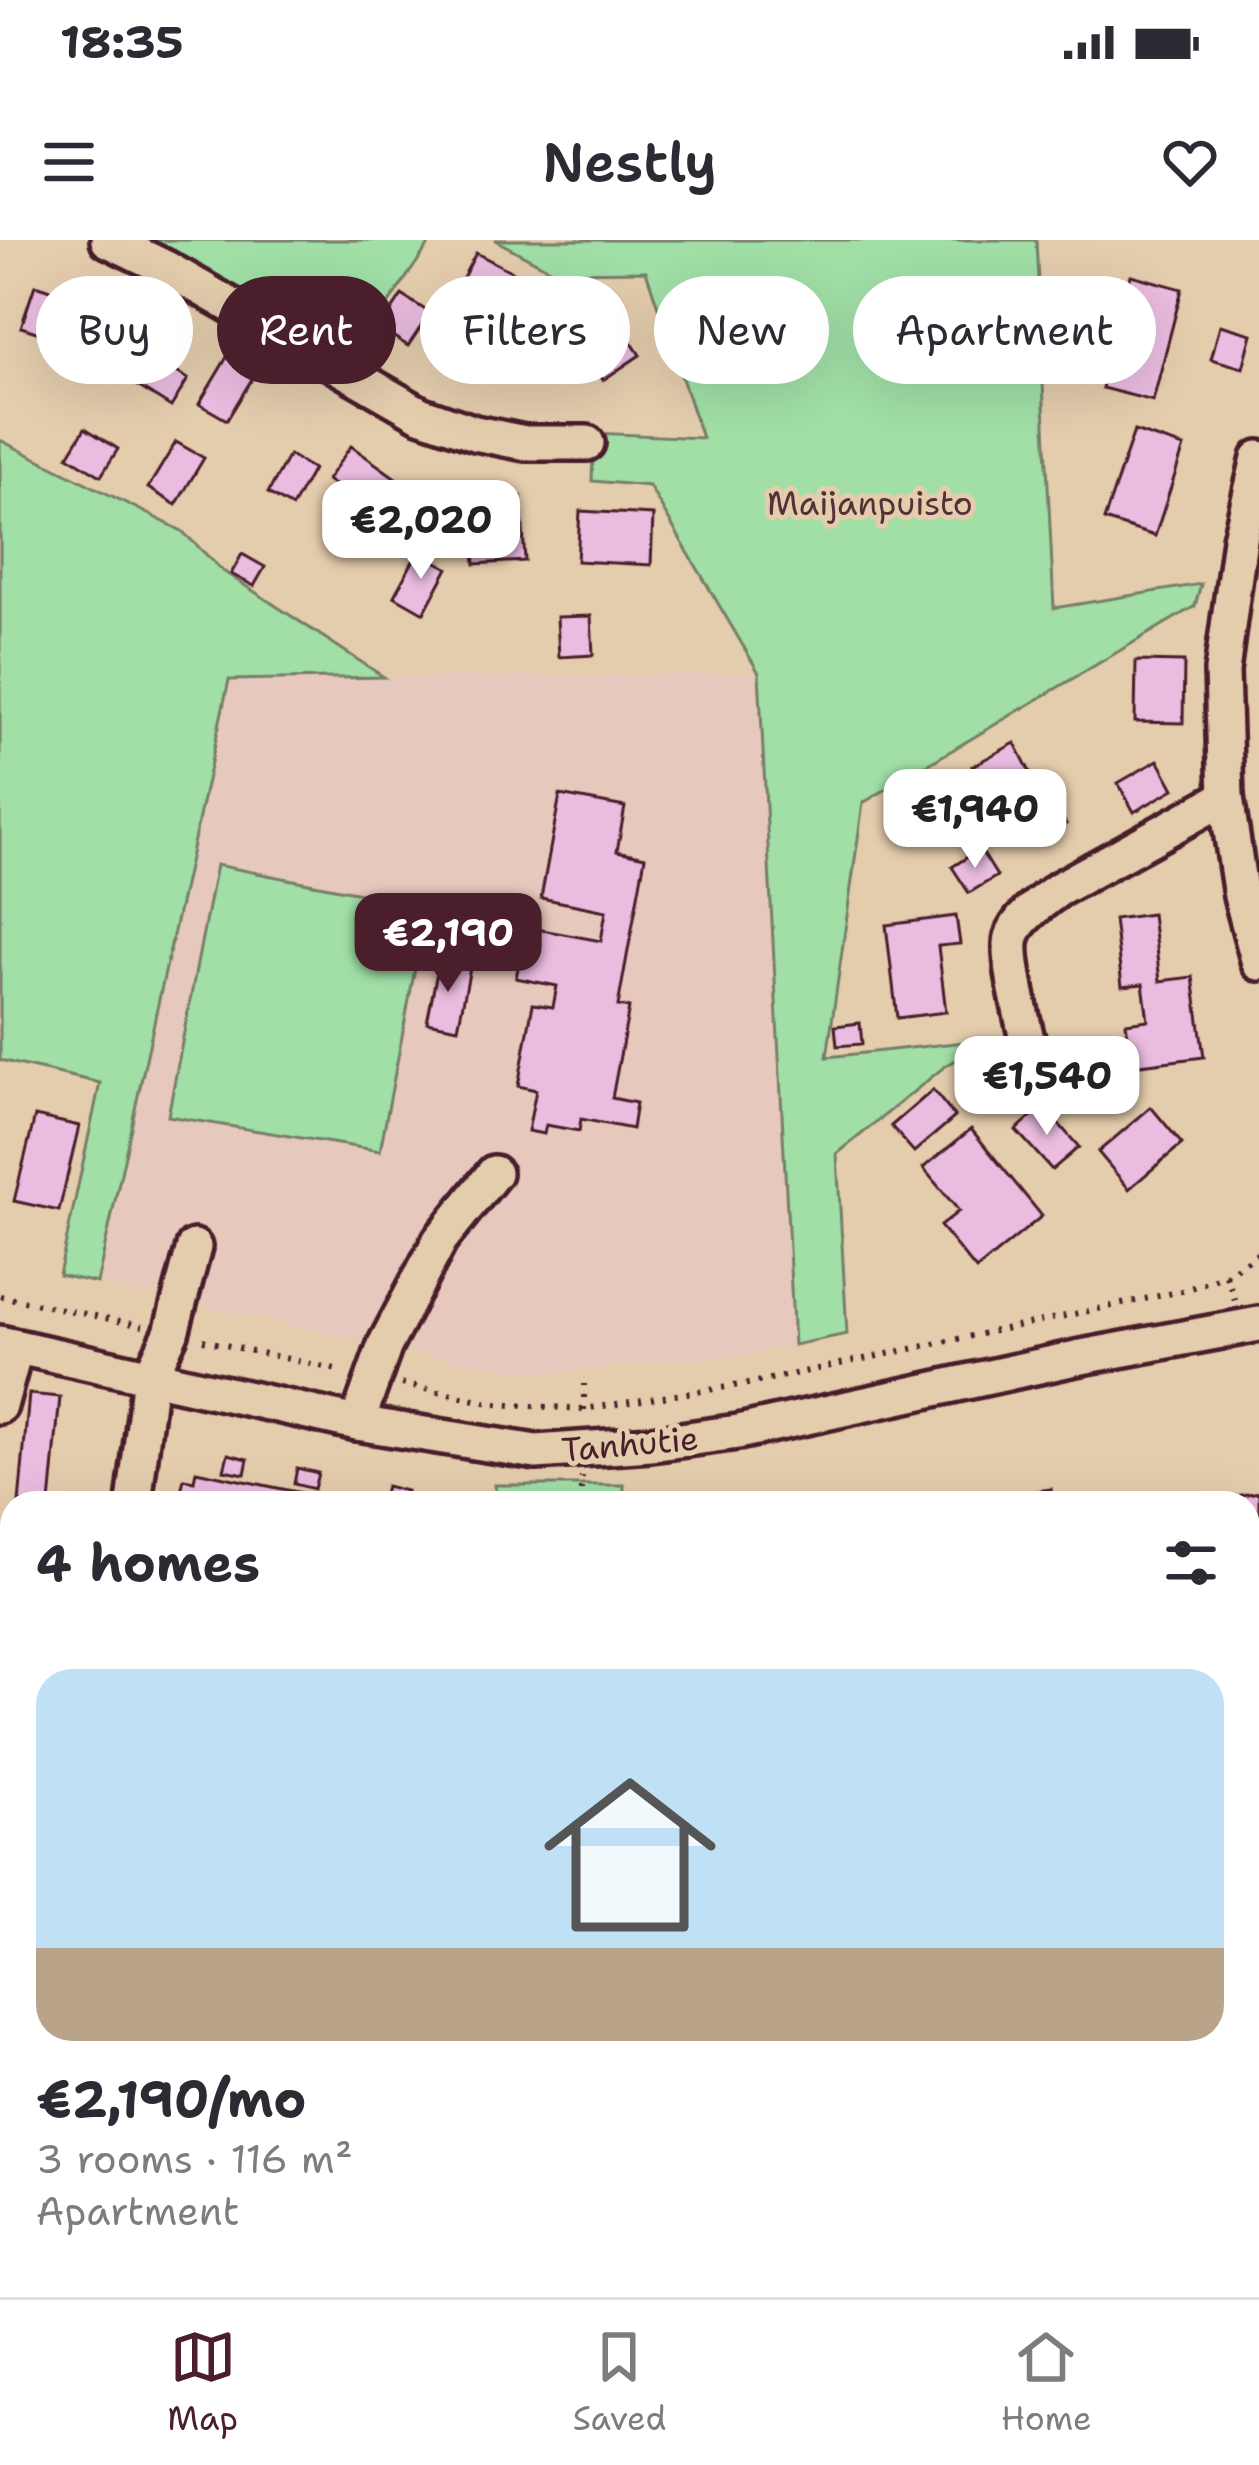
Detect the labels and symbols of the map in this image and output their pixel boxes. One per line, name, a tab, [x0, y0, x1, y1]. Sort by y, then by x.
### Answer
pin: €2,020	[323, 480, 519, 582]
park label: Maijanpuisto	[767, 481, 973, 526]
pin: €1,940	[877, 769, 1073, 871]
pin: €2,190	[350, 893, 546, 995]
pin: €1,540	[949, 1036, 1145, 1138]
street label: Tanhutie	[560, 1416, 700, 1472]

